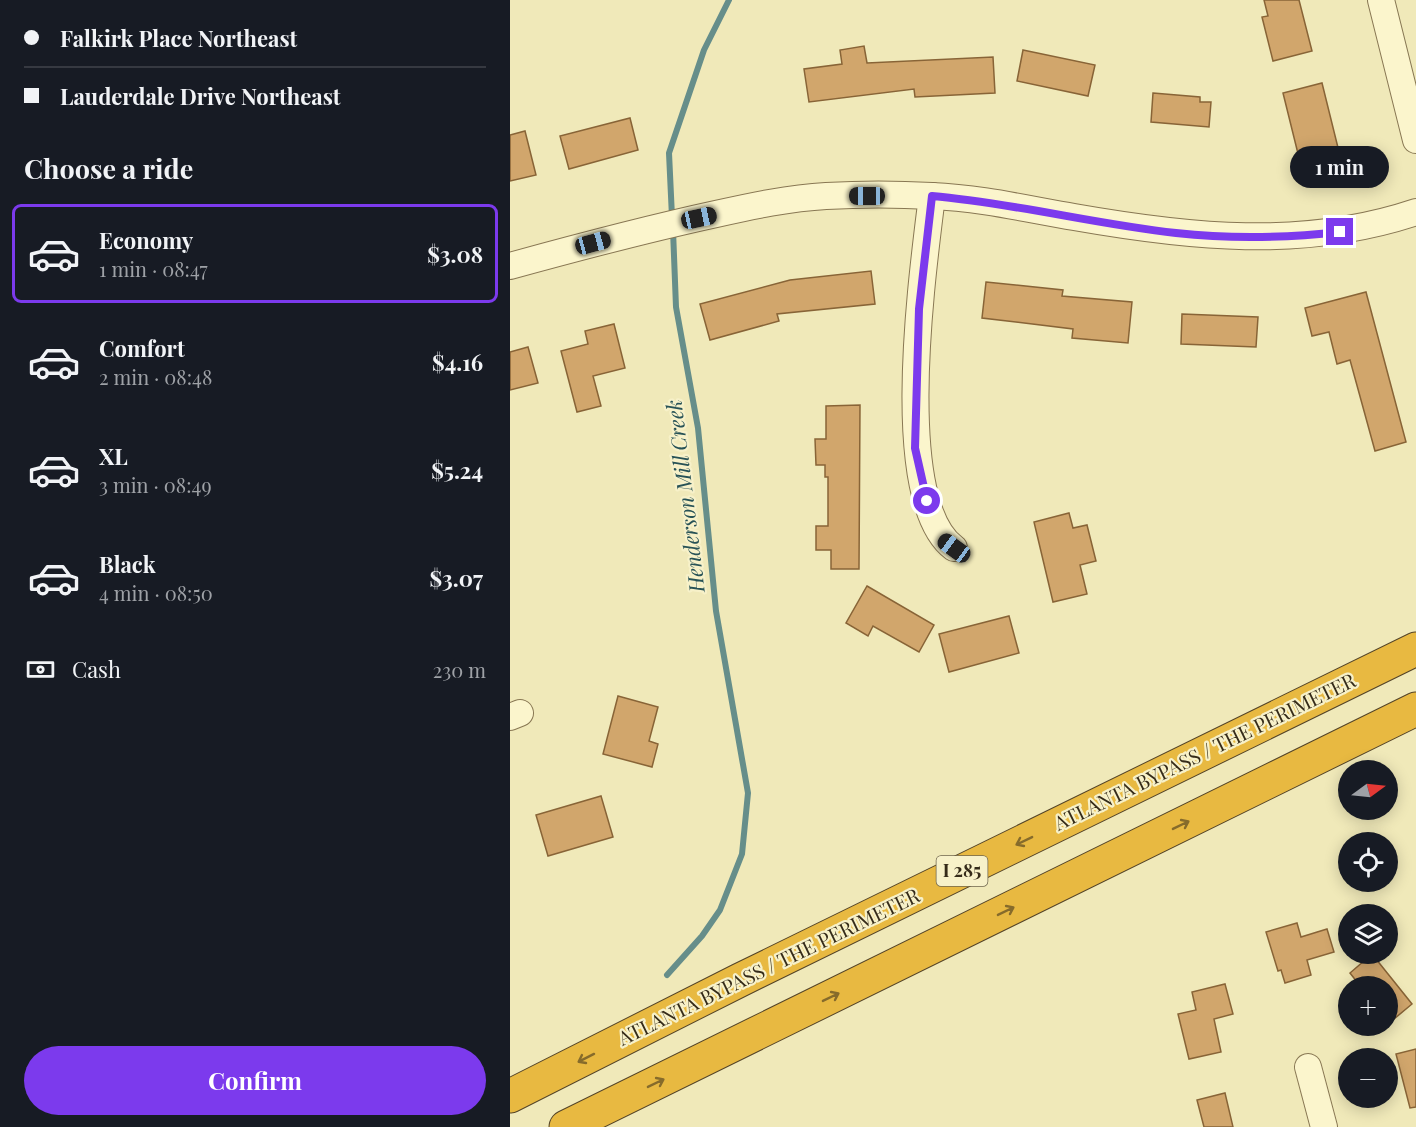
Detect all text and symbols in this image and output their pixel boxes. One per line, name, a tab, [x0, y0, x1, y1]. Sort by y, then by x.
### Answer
text: Falkirk Place Northeast	[60, 23, 297, 53]
text: Lauderdale Drive Northeast	[60, 81, 341, 111]
callout: 1 min	[1290, 145, 1390, 187]
text: Choose a ride	[24, 150, 193, 186]
text: 1 min	[1315, 153, 1364, 180]
car	[849, 187, 885, 205]
car	[680, 205, 718, 231]
route end	[1326, 218, 1353, 245]
text: Economy	[99, 225, 193, 255]
icon: car	[27, 227, 81, 281]
car	[573, 230, 613, 256]
text: $3.08	[427, 239, 483, 269]
text: 1 min · 08:47	[99, 255, 208, 282]
text: Comfort	[99, 333, 185, 363]
icon: car	[27, 335, 81, 389]
text: $4.16	[432, 347, 483, 377]
text: 2 min · 08:48	[99, 363, 212, 390]
water label: Henderson Mill Creek	[658, 398, 710, 595]
text: XL	[99, 441, 128, 471]
icon: car	[27, 443, 81, 497]
text: $5.24	[431, 455, 483, 485]
text: 3 min · 08:49	[99, 471, 212, 498]
route start	[913, 487, 940, 514]
car	[934, 530, 974, 566]
text: Black	[99, 549, 156, 579]
icon: car	[27, 551, 81, 605]
text: $3.07	[430, 563, 483, 593]
text: 4 min · 08:50	[99, 579, 213, 606]
icon: cash	[24, 653, 57, 686]
text: Cash	[72, 654, 121, 684]
text: 230 m	[433, 656, 486, 683]
street label: ATLANTA BYPASS / THE PERIMETER	[1048, 665, 1361, 836]
north arrow	[1338, 760, 1398, 820]
map controls	[1338, 760, 1398, 1108]
one-way arrow	[1172, 818, 1190, 830]
button: locate	[1338, 832, 1398, 892]
one-way arrow	[1015, 835, 1033, 847]
road number: I 285	[936, 856, 988, 886]
street label: ATLANTA BYPASS / THE PERIMETER	[612, 880, 925, 1051]
one-way arrow	[997, 904, 1015, 916]
button: layers	[1338, 904, 1398, 964]
button: +	[1338, 976, 1398, 1036]
one-way arrow	[822, 990, 840, 1002]
button: Confirm	[24, 1046, 486, 1115]
button: −	[1338, 1048, 1398, 1108]
one-way arrow	[577, 1052, 595, 1064]
one-way arrow	[647, 1076, 665, 1088]

